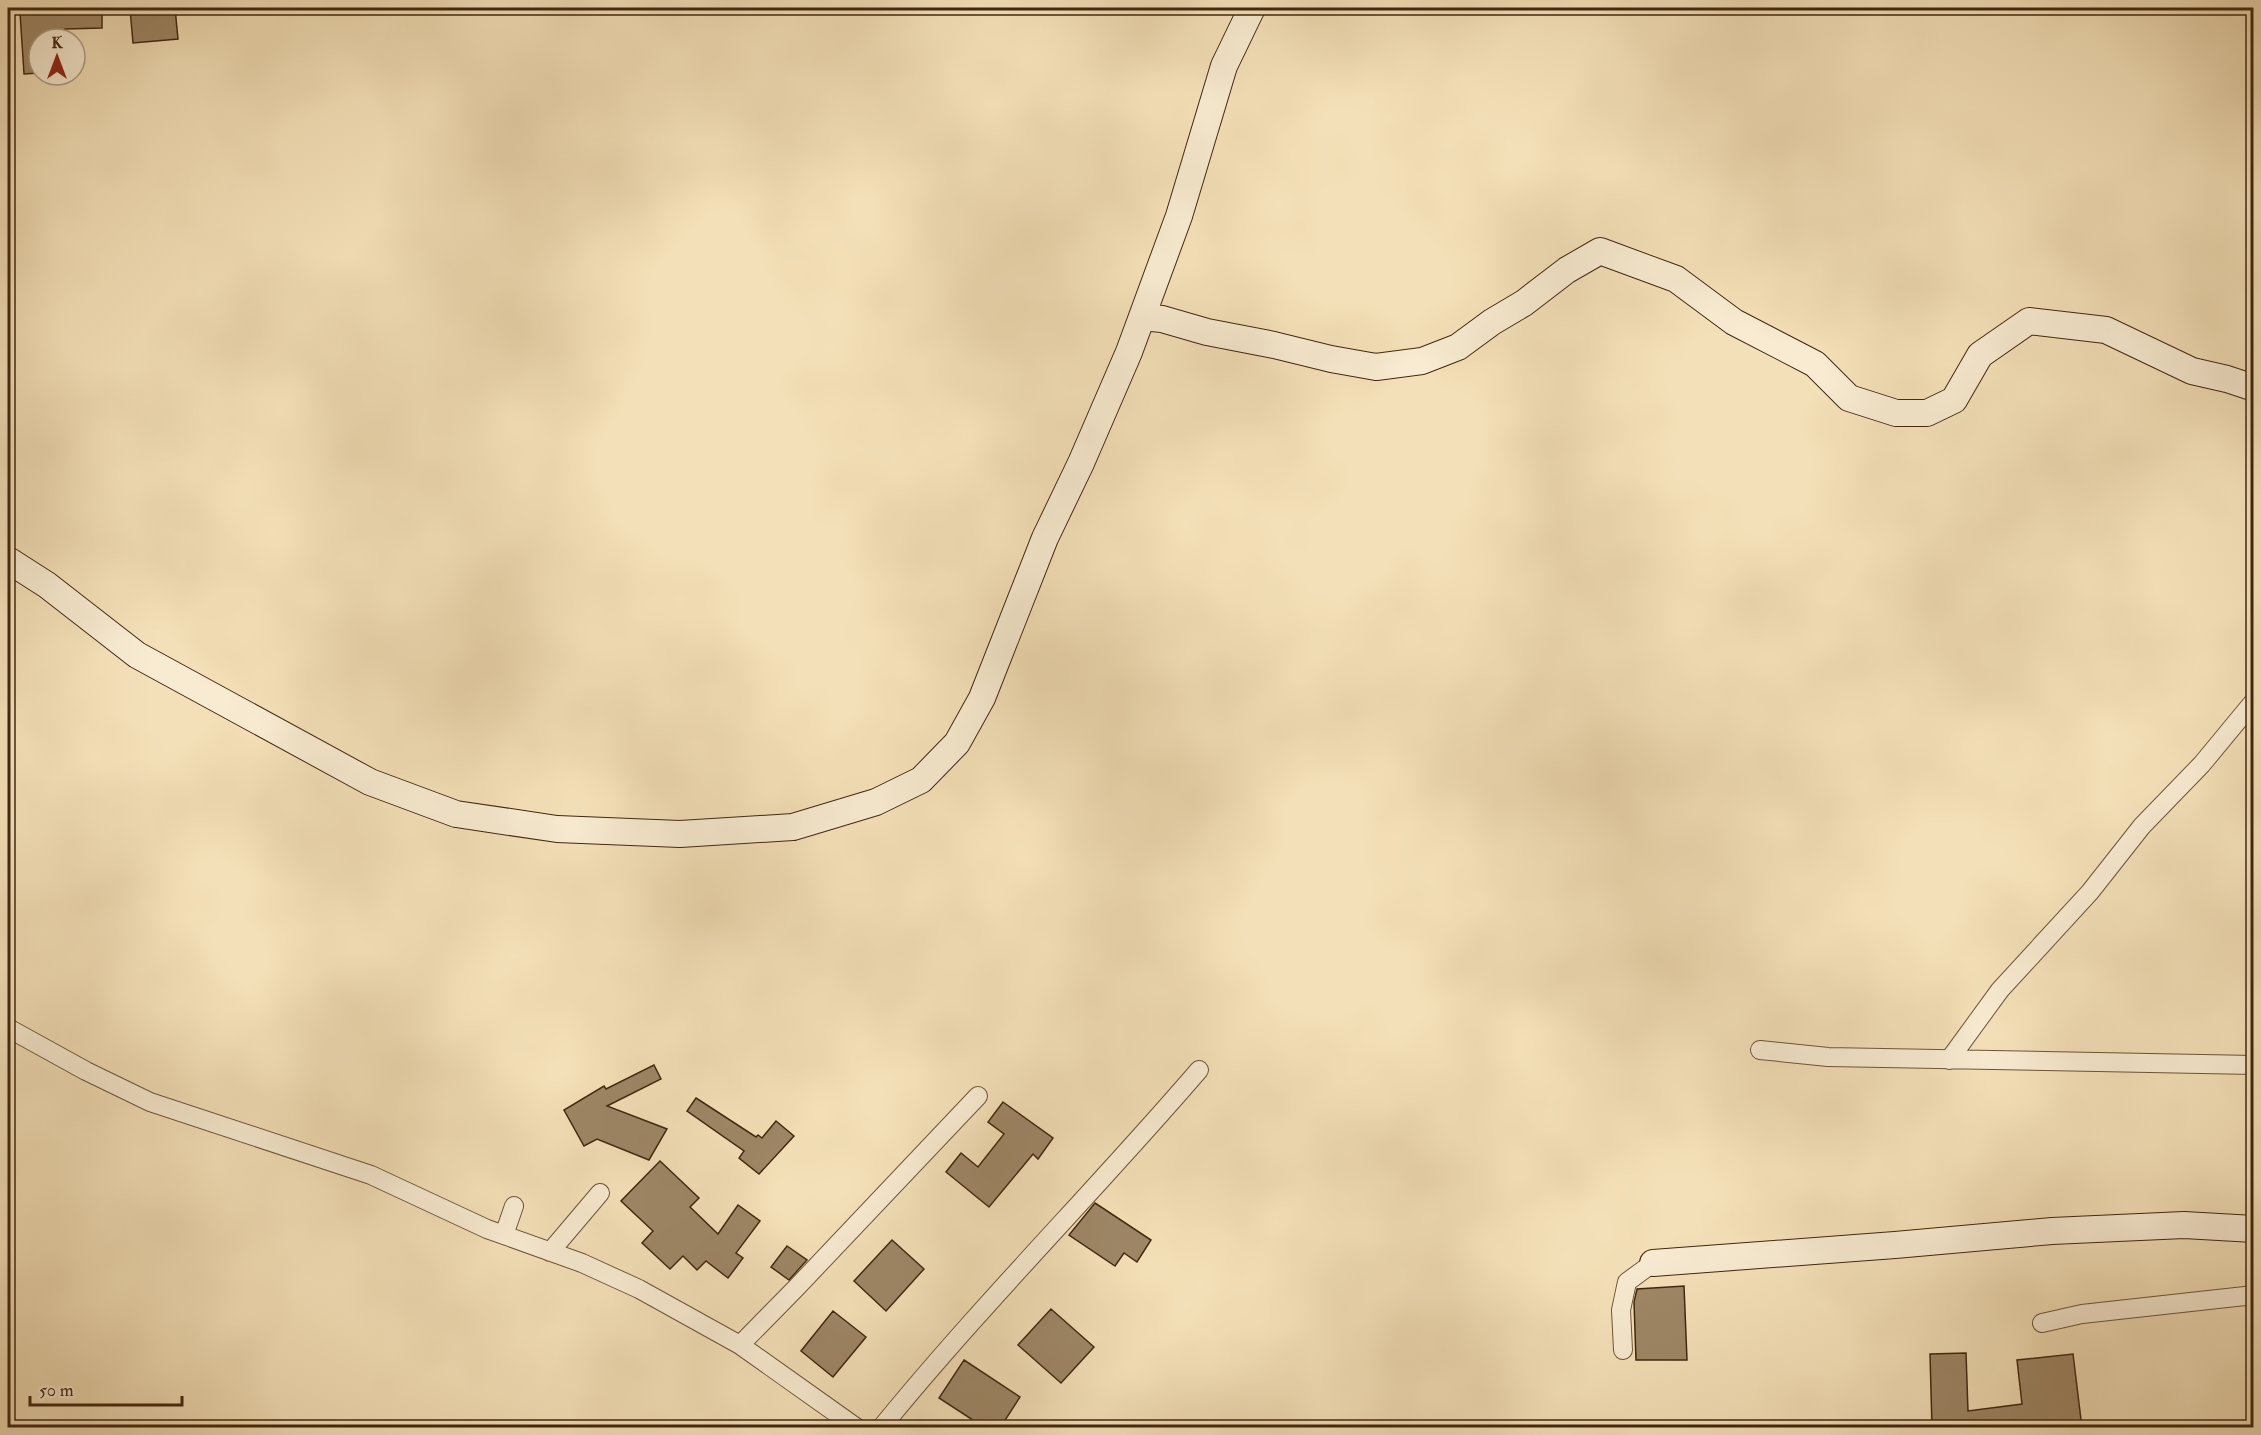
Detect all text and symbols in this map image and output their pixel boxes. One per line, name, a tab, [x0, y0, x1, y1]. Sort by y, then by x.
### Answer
north arrow	[27, 27, 87, 87]
text: K	[51, 33, 63, 53]
scale bar	[30, 1369, 182, 1407]
text: 50 m	[39, 1379, 74, 1402]

